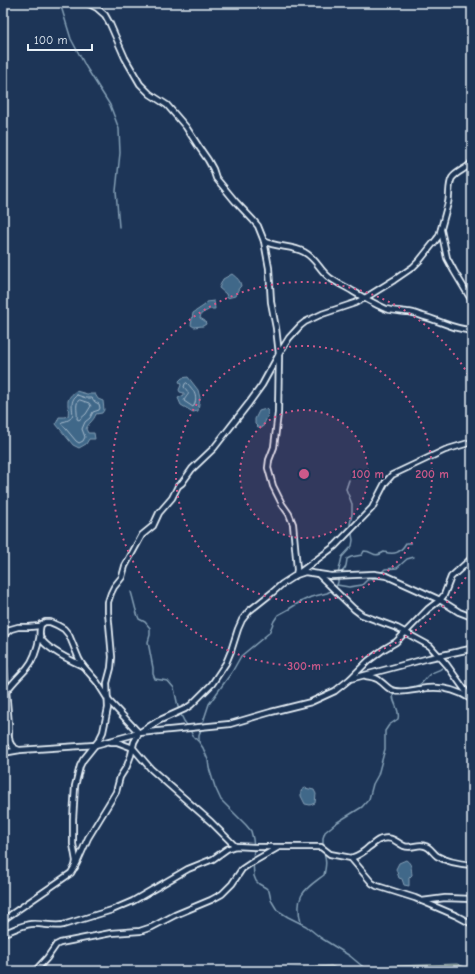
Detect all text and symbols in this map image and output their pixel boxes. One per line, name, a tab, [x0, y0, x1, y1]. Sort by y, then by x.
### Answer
scale bar	[28, 26, 92, 52]
text: 100 m	[34, 33, 67, 47]
centre of rings	[297, 467, 311, 481]
text: 100 m	[352, 467, 384, 481]
text: 200 m	[415, 467, 449, 481]
text: 300 m	[287, 659, 321, 673]

